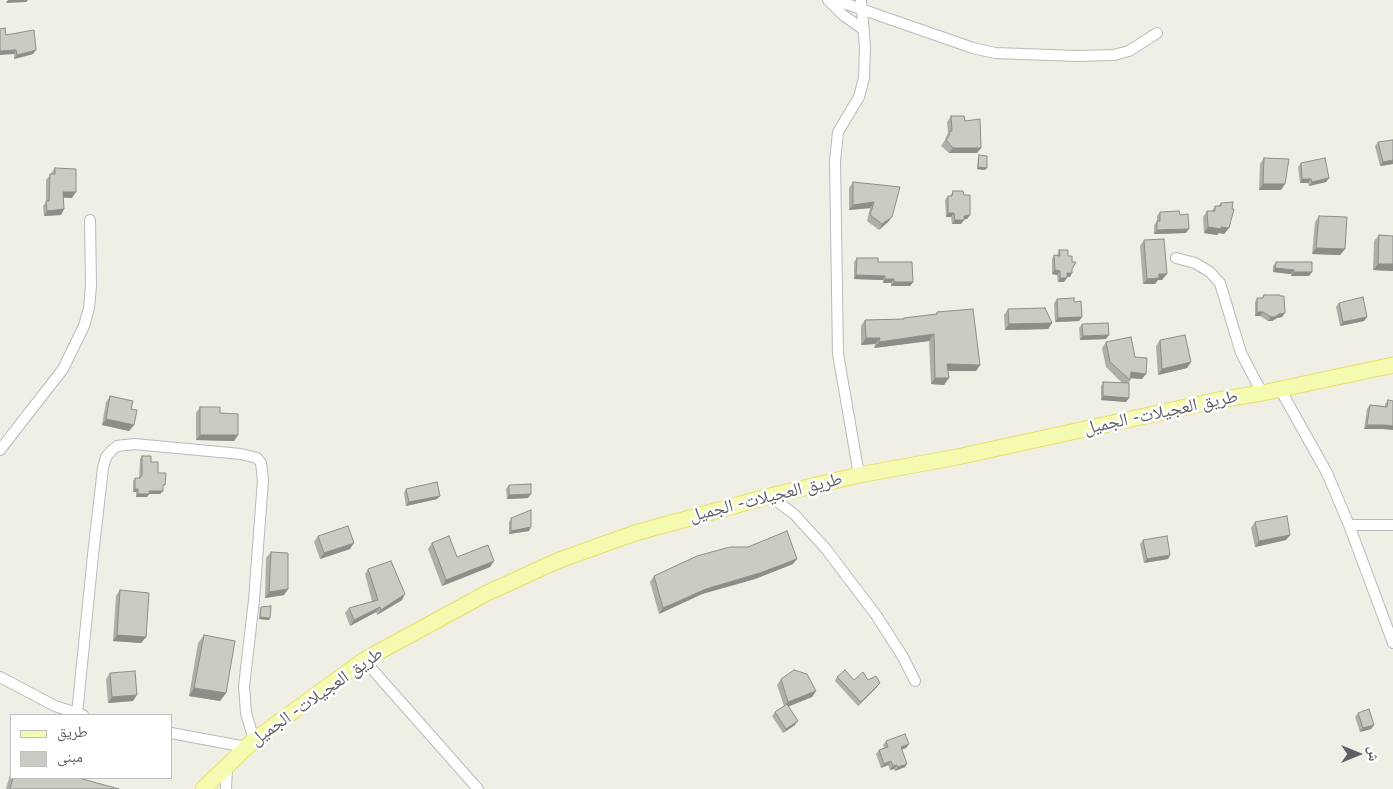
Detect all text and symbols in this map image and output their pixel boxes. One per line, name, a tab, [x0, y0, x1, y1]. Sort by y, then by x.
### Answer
street label: طريق العجيلات- الجميل	[1082, 386, 1240, 440]
street label: طريق العجيلات- الجميل	[687, 469, 845, 527]
street label: طريق العجيلات- الجميل	[246, 643, 388, 751]
legend	[10, 714, 172, 779]
text: طريق	[57, 723, 88, 741]
north arrow	[1333, 729, 1383, 779]
text: ش	[1365, 747, 1382, 761]
text: مبنى	[57, 748, 83, 766]

